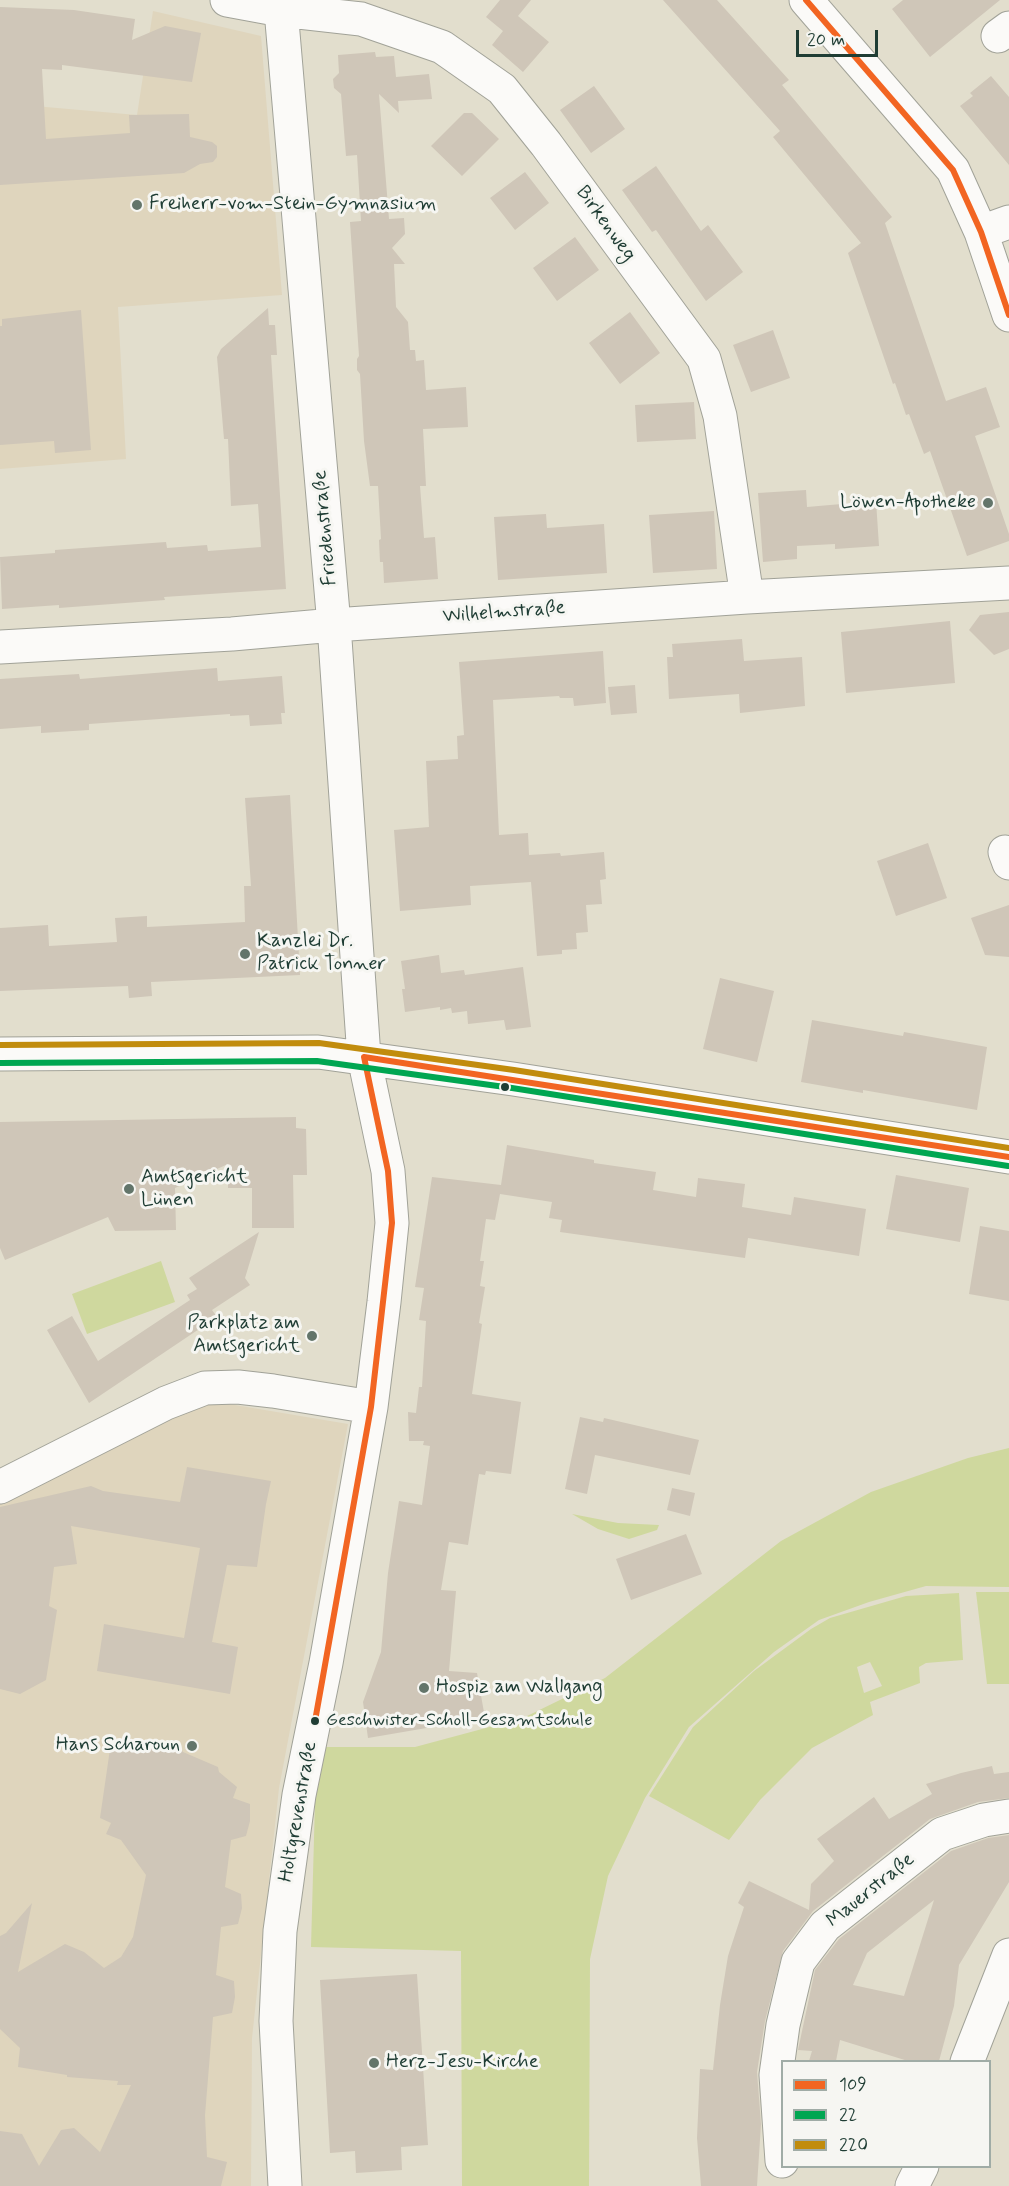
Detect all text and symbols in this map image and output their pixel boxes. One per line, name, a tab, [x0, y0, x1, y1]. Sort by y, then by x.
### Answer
scale bar	[799, 18, 882, 56]
text: 20 m	[807, 28, 845, 52]
street label: Birkenweg	[570, 182, 640, 266]
place label: Freiherr-vom-Stein-Gymnasium	[149, 193, 436, 217]
marker: Freiherr-vom-Stein-Gymnasium	[130, 198, 144, 212]
street label: Friedenstraße	[309, 469, 343, 587]
place label: Löwen-Apotheke	[840, 491, 976, 515]
marker: Löwen-Apotheke	[981, 496, 995, 510]
street label: Wilhelmstraße	[442, 597, 566, 629]
place label: Kanzlei Dr. Patrick Tonner	[257, 930, 386, 977]
marker: Kanzlei Dr. Patrick Tonner	[238, 947, 252, 961]
unlabelled marker	[499, 1081, 511, 1093]
place label: Amtsgericht Lünen	[141, 1166, 248, 1213]
marker: Amtsgericht Lünen	[122, 1182, 136, 1196]
place label: Parkplatz am Amtsgericht	[187, 1312, 300, 1359]
marker: Parkplatz am Amtsgericht	[305, 1329, 319, 1343]
place label: Hospiz am Wallgang	[436, 1676, 603, 1700]
marker: Hospiz am Wallgang	[417, 1681, 431, 1695]
place label: Geschwister-Scholl-Gesamtschule	[326, 1710, 593, 1732]
marker: Geschwister-Scholl-Gesamtschule	[309, 1715, 321, 1727]
place label: Hans Scharoun	[56, 1734, 180, 1758]
marker: Hans Scharoun	[185, 1739, 199, 1753]
street label: Holtgrevenstraße	[275, 1740, 323, 1884]
street label: Mauerstraße	[822, 1848, 920, 1934]
place label: Herz-Jesu-Kirche	[386, 2051, 539, 2075]
marker: Herz-Jesu-Kirche	[367, 2056, 381, 2070]
legend	[781, 2060, 991, 2168]
text: 109	[839, 2073, 867, 2097]
text: 22	[839, 2103, 857, 2127]
text: 220	[839, 2133, 868, 2157]

